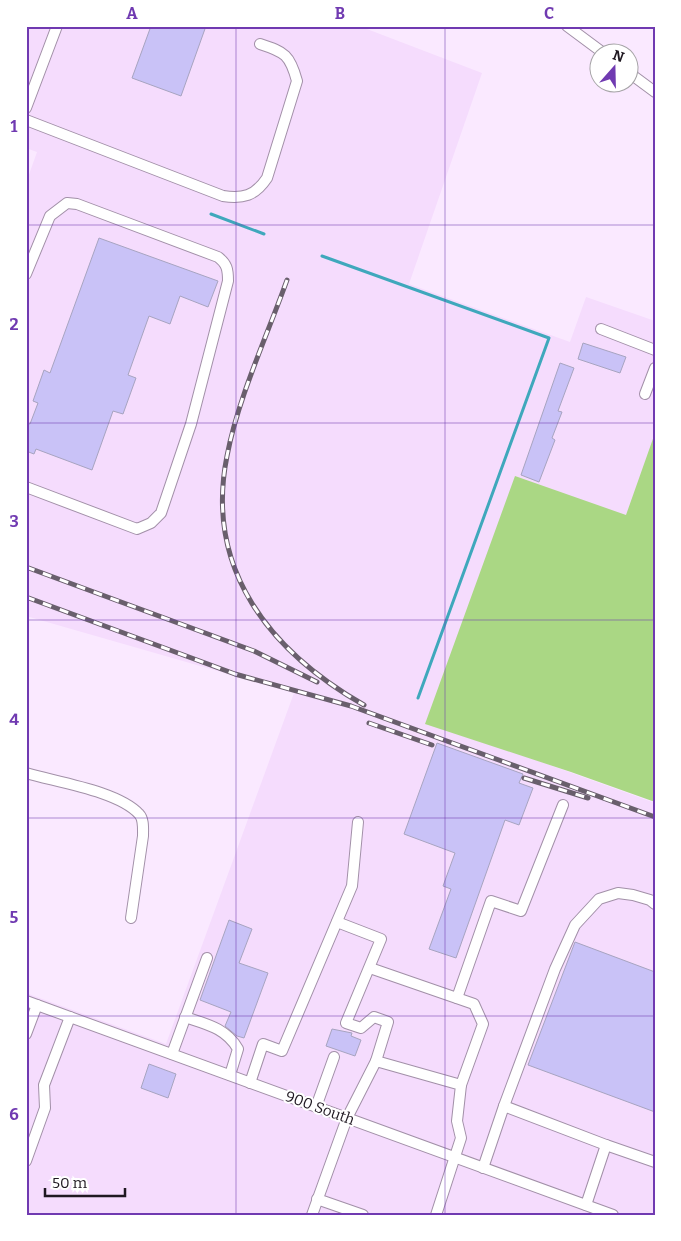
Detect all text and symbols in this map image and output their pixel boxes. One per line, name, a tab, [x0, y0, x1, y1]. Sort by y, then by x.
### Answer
text: A	[126, 4, 138, 23]
text: B	[335, 4, 345, 23]
text: C	[544, 4, 554, 23]
north arrow	[588, 42, 638, 92]
text: N	[610, 46, 626, 66]
text: 1	[11, 117, 18, 136]
text: 2	[9, 315, 19, 334]
text: 3	[9, 512, 19, 531]
text: 4	[9, 710, 19, 729]
text: 5	[10, 908, 19, 927]
street label: 900 South	[283, 1087, 358, 1129]
text: 6	[9, 1105, 19, 1124]
scale bar	[45, 1166, 125, 1198]
text: 50 m	[52, 1174, 88, 1192]

